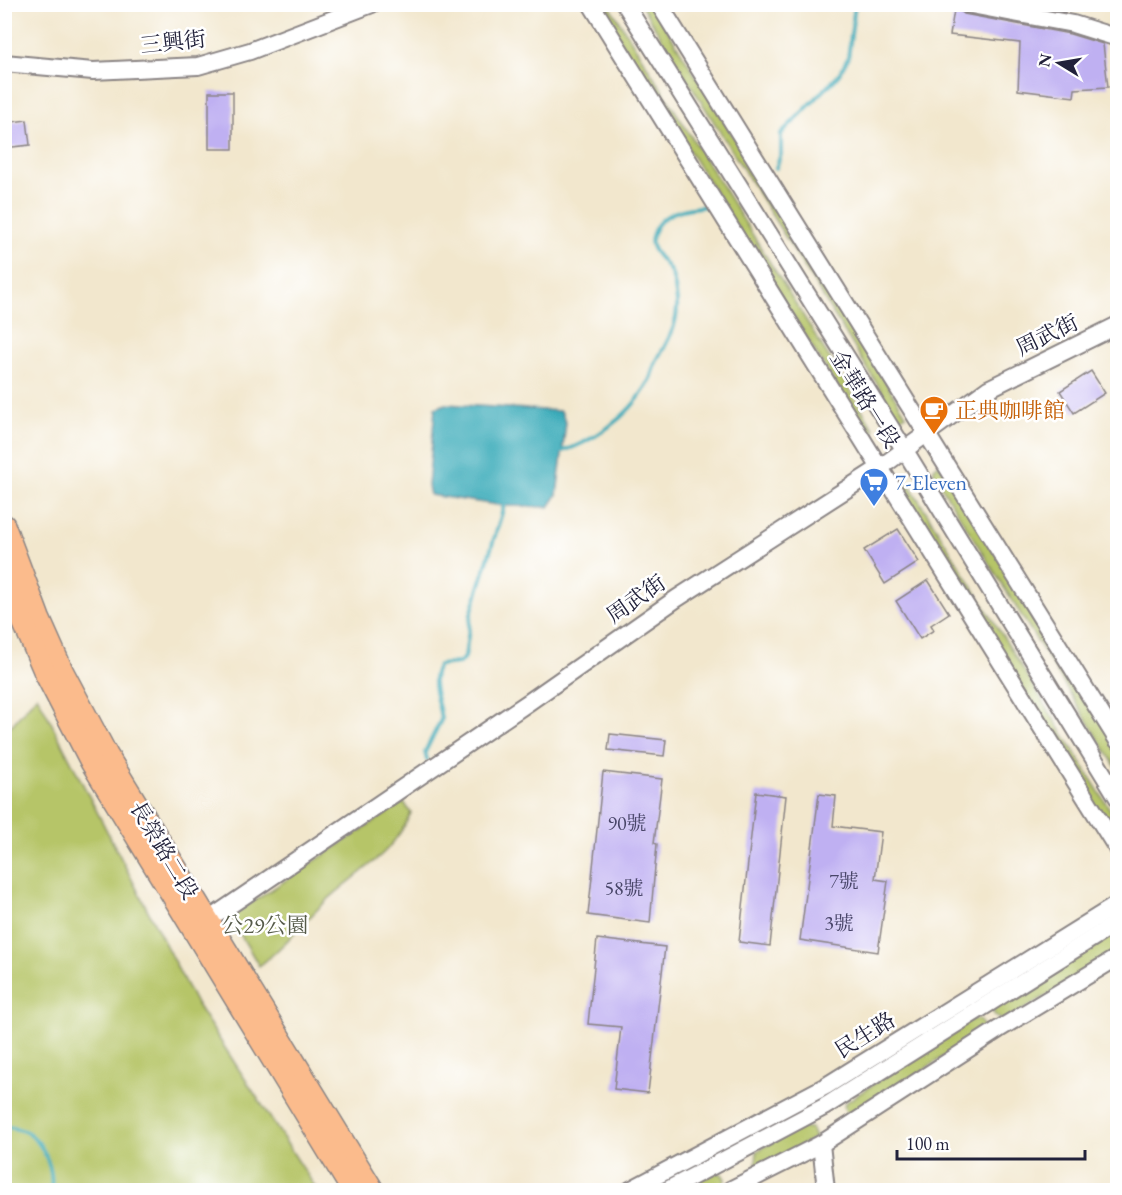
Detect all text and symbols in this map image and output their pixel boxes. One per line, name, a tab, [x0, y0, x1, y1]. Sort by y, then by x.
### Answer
street label: 三興街	[139, 24, 207, 60]
north arrow	[1029, 33, 1089, 93]
text: N	[1033, 52, 1056, 69]
street label: 周武街	[1011, 307, 1083, 363]
street label: 金華路一段	[824, 345, 906, 453]
cafe icon: 正典咖啡館	[918, 394, 950, 436]
place label: 正典咖啡館	[955, 396, 1065, 425]
supermarket icon: 7-Eleven	[858, 466, 890, 508]
place label: 7-Eleven	[895, 468, 968, 497]
street label: 周武街	[601, 568, 671, 630]
street label: 長榮路二段	[123, 795, 205, 905]
house number: 90號	[607, 810, 647, 836]
house number: 7號	[829, 868, 859, 894]
house number: 58號	[604, 875, 644, 901]
house number: 3號	[824, 910, 854, 936]
park label: 公29公園	[221, 911, 309, 940]
street label: 民生路	[829, 1005, 901, 1065]
scale bar	[897, 1123, 1084, 1161]
text: 100 m	[906, 1132, 950, 1155]

